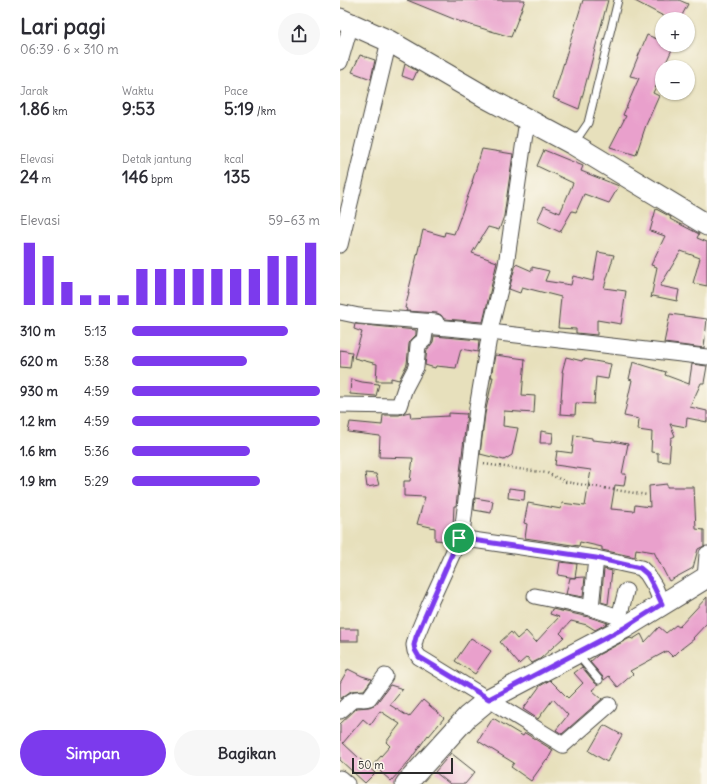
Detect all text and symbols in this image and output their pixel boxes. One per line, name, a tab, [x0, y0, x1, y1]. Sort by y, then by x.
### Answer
text: Lari pagi	[20, 12, 106, 40]
map controls	[655, 12, 695, 100]
button: +	[655, 12, 695, 52]
button: share	[278, 13, 320, 55]
text: 06:39 · 6 × 310 m	[20, 41, 119, 58]
button: −	[655, 60, 695, 100]
text: Jarak	[20, 84, 48, 98]
text: Waktu	[122, 84, 154, 98]
text: Pace	[224, 84, 248, 98]
text: 1.86	[20, 98, 50, 120]
text: 9:53	[122, 98, 155, 120]
text: 5:19	[224, 98, 254, 120]
text: km	[50, 104, 68, 118]
text: /km	[254, 104, 276, 118]
text: Elevasi	[20, 152, 54, 166]
text: Detak jantung	[122, 152, 192, 166]
text: kcal	[224, 152, 244, 166]
text: 24	[20, 166, 39, 188]
text: 146	[122, 166, 148, 188]
text: 135	[224, 166, 250, 188]
text: m	[39, 172, 51, 186]
text: bpm	[148, 172, 173, 186]
text: Elevasi	[20, 212, 60, 229]
text: 59–63 m	[268, 212, 320, 229]
text: 310 m	[20, 323, 55, 340]
text: 5:13	[84, 323, 107, 340]
text: 620 m	[20, 353, 58, 370]
text: 5:38	[84, 353, 109, 370]
text: 930 m	[20, 383, 58, 400]
text: 4:59	[84, 383, 109, 400]
text: 1.2 km	[20, 413, 56, 430]
text: 4:59	[84, 413, 109, 430]
text: 1.6 km	[20, 443, 56, 460]
text: 5:36	[84, 443, 109, 460]
text: 1.9 km	[20, 473, 56, 490]
text: 5:29	[84, 473, 109, 490]
pin	[442, 521, 476, 555]
icon: arrive	[448, 527, 470, 549]
button: Simpan	[20, 730, 166, 776]
button: Bagikan	[174, 730, 320, 776]
scale bar	[352, 756, 453, 775]
text: 50 m	[358, 758, 384, 772]

